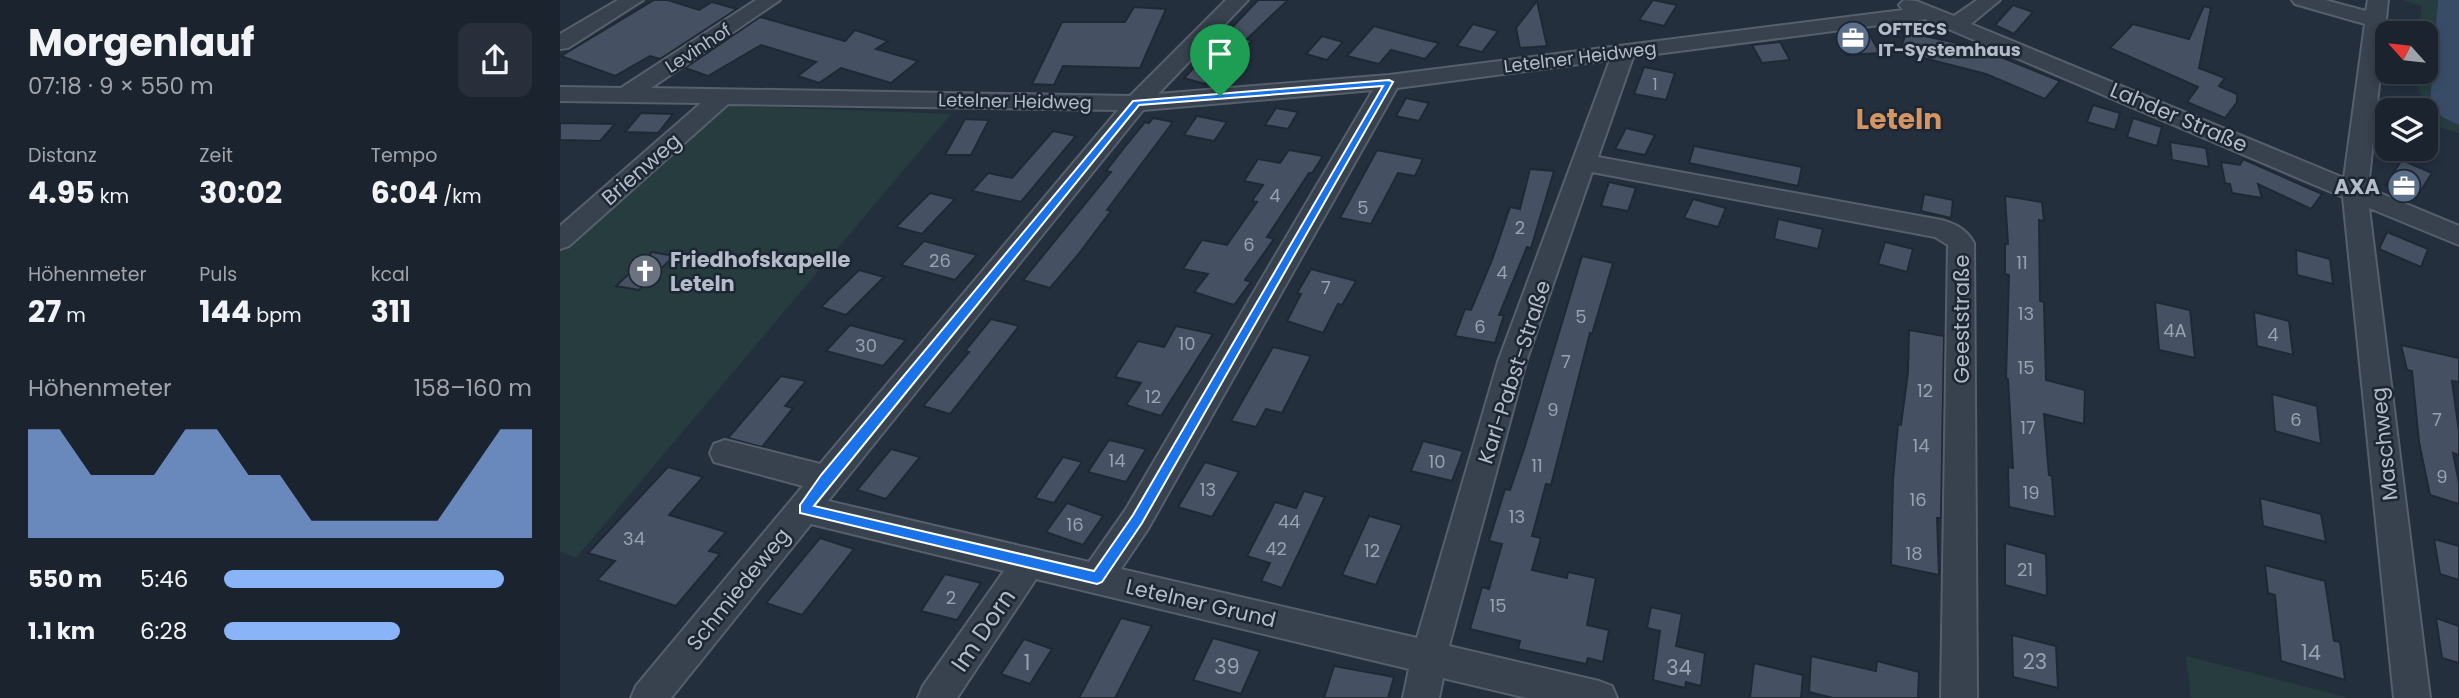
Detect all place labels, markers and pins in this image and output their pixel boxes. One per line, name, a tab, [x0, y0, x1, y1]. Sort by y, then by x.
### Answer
place label: OFTECS IT-Systemhaus	[1878, 16, 2021, 62]
office icon: OFTECS IT-Systemhaus	[1834, 19, 1872, 57]
pin	[1190, 24, 1250, 96]
office icon: AXA	[2385, 167, 2423, 205]
place label: AXA	[2334, 172, 2381, 201]
place label: Friedhofskapelle Leteln	[670, 245, 850, 298]
church icon: Friedhofskapelle Leteln	[626, 252, 664, 290]

